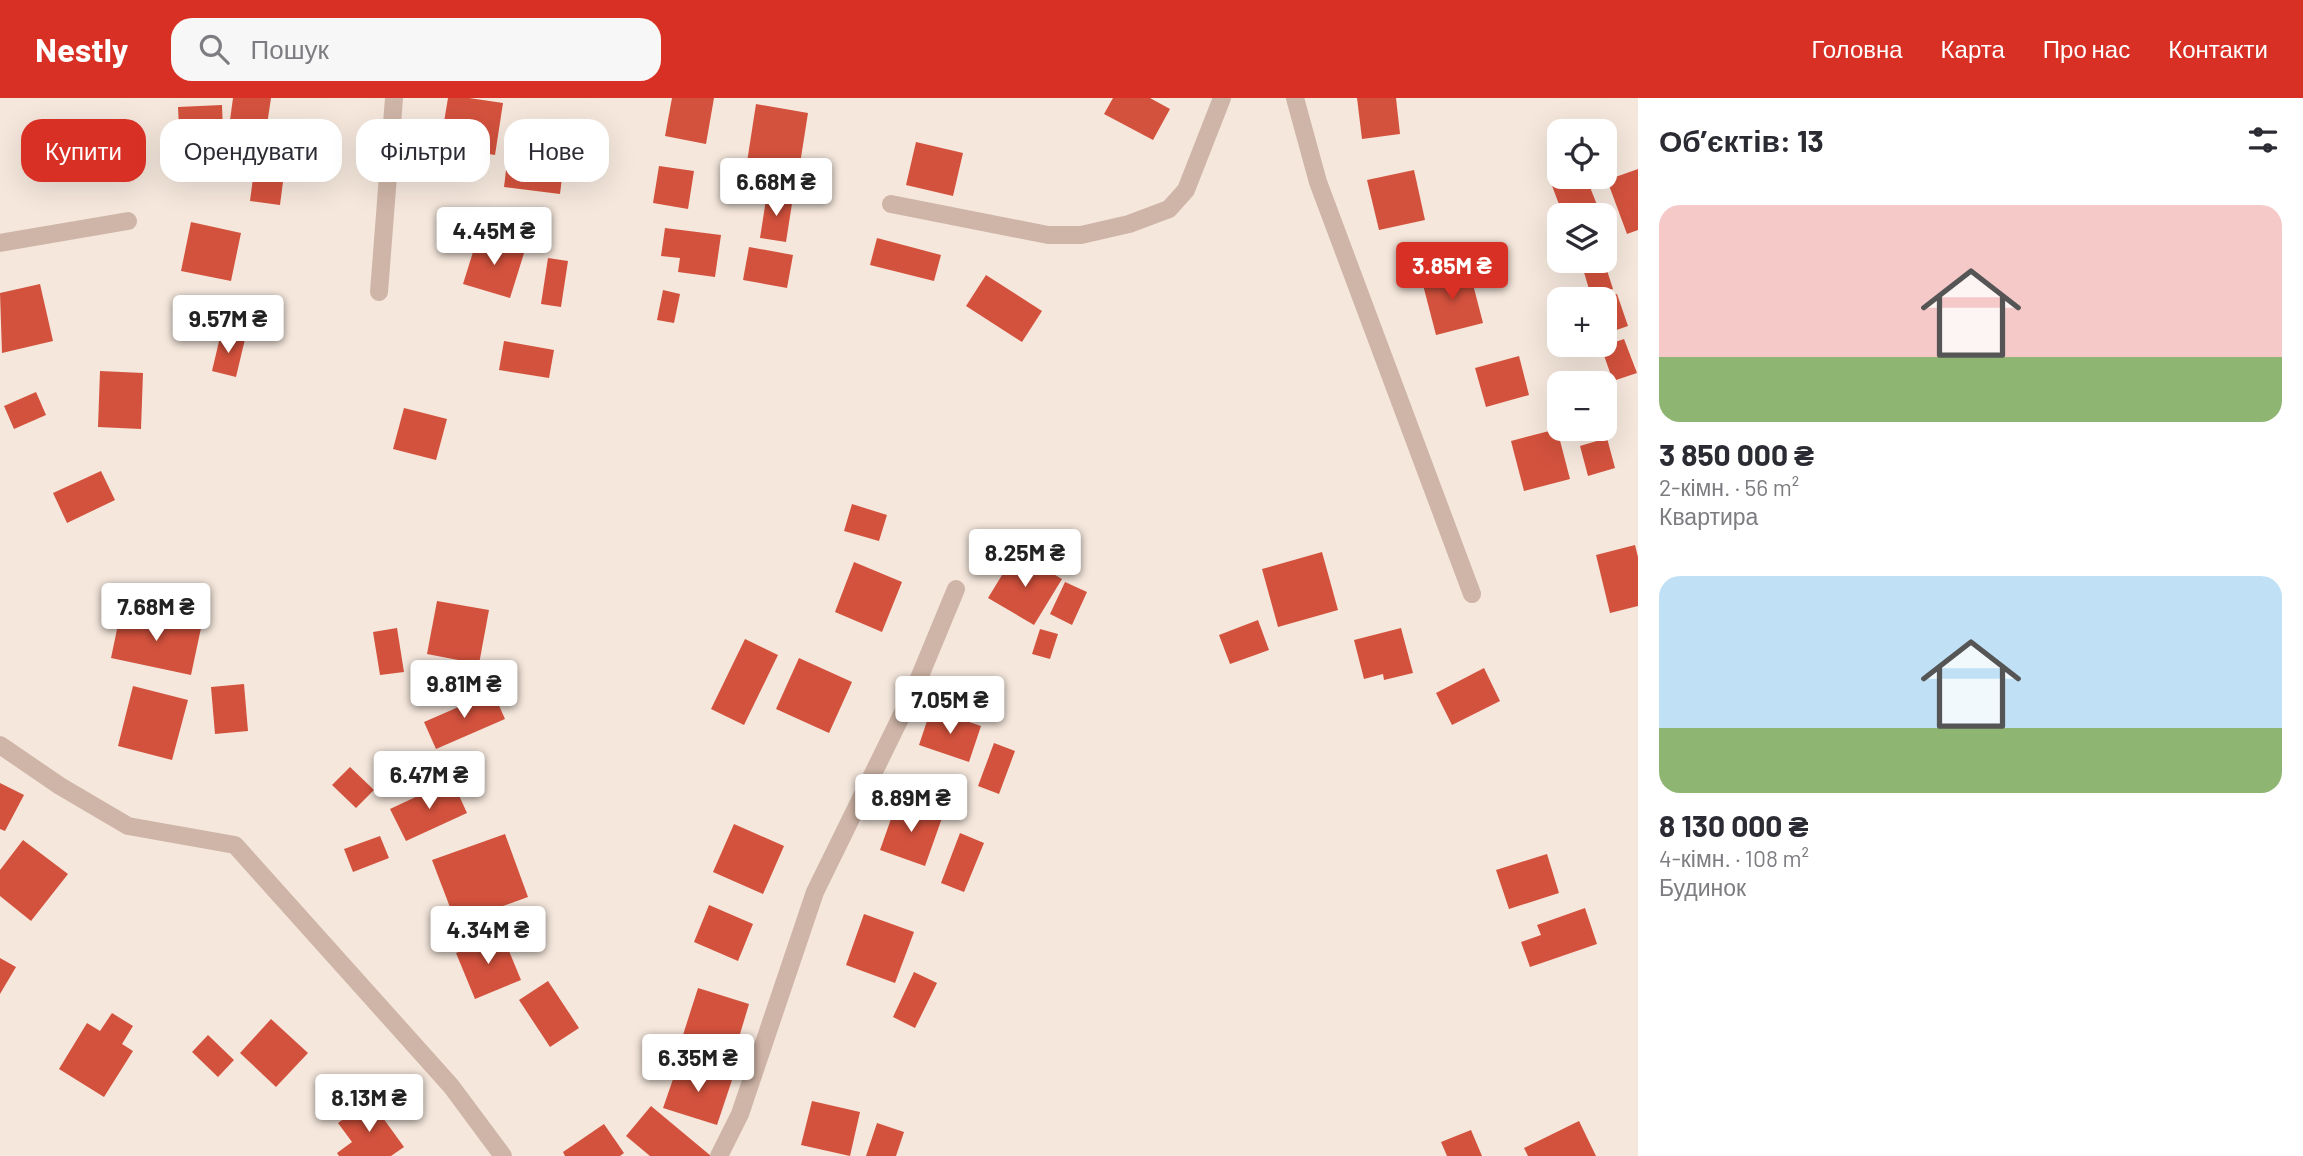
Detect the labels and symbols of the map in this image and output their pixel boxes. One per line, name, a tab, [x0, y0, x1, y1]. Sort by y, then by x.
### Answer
pin: 6.68M ₴	[711, 158, 841, 218]
pin: 4.45M ₴	[429, 208, 559, 267]
pin: 3.85M ₴	[1387, 242, 1517, 302]
pin: 9.57M ₴	[163, 296, 293, 355]
pin: 8.25M ₴	[960, 530, 1090, 589]
pin: 7.68M ₴	[91, 584, 221, 643]
pin: 9.81M ₴	[399, 660, 529, 720]
pin: 7.05M ₴	[885, 676, 1015, 736]
pin: 6.47M ₴	[364, 752, 494, 811]
pin: 8.89M ₴	[846, 774, 976, 834]
pin: 4.34M ₴	[423, 906, 553, 966]
pin: 6.35M ₴	[633, 1034, 763, 1094]
pin: 8.13M ₴	[304, 1074, 434, 1134]

